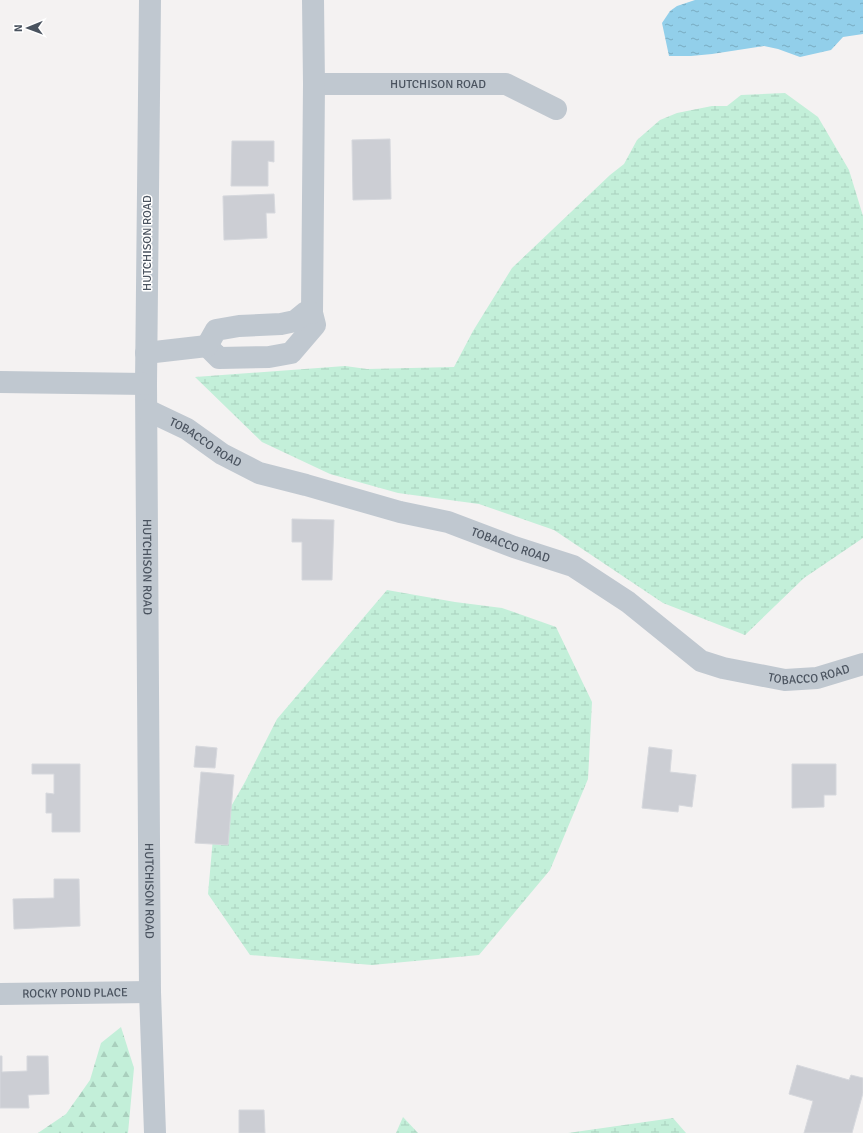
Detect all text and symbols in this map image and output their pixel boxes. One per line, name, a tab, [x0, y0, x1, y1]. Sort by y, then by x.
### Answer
north arrow	[8, 8, 48, 48]
text: N	[12, 24, 25, 32]
street label: HUTCHISON ROAD	[390, 77, 486, 92]
street label: HUTCHISON ROAD	[140, 195, 155, 291]
street label: TOBACCO ROAD	[167, 414, 244, 470]
street label: HUTCHISON ROAD	[139, 519, 155, 615]
street label: TOBACCO ROAD	[469, 524, 552, 566]
street label: TOBACCO ROAD	[767, 661, 852, 688]
street label: HUTCHISON ROAD	[142, 843, 157, 939]
street label: ROCKY POND PLACE	[22, 985, 128, 1001]

